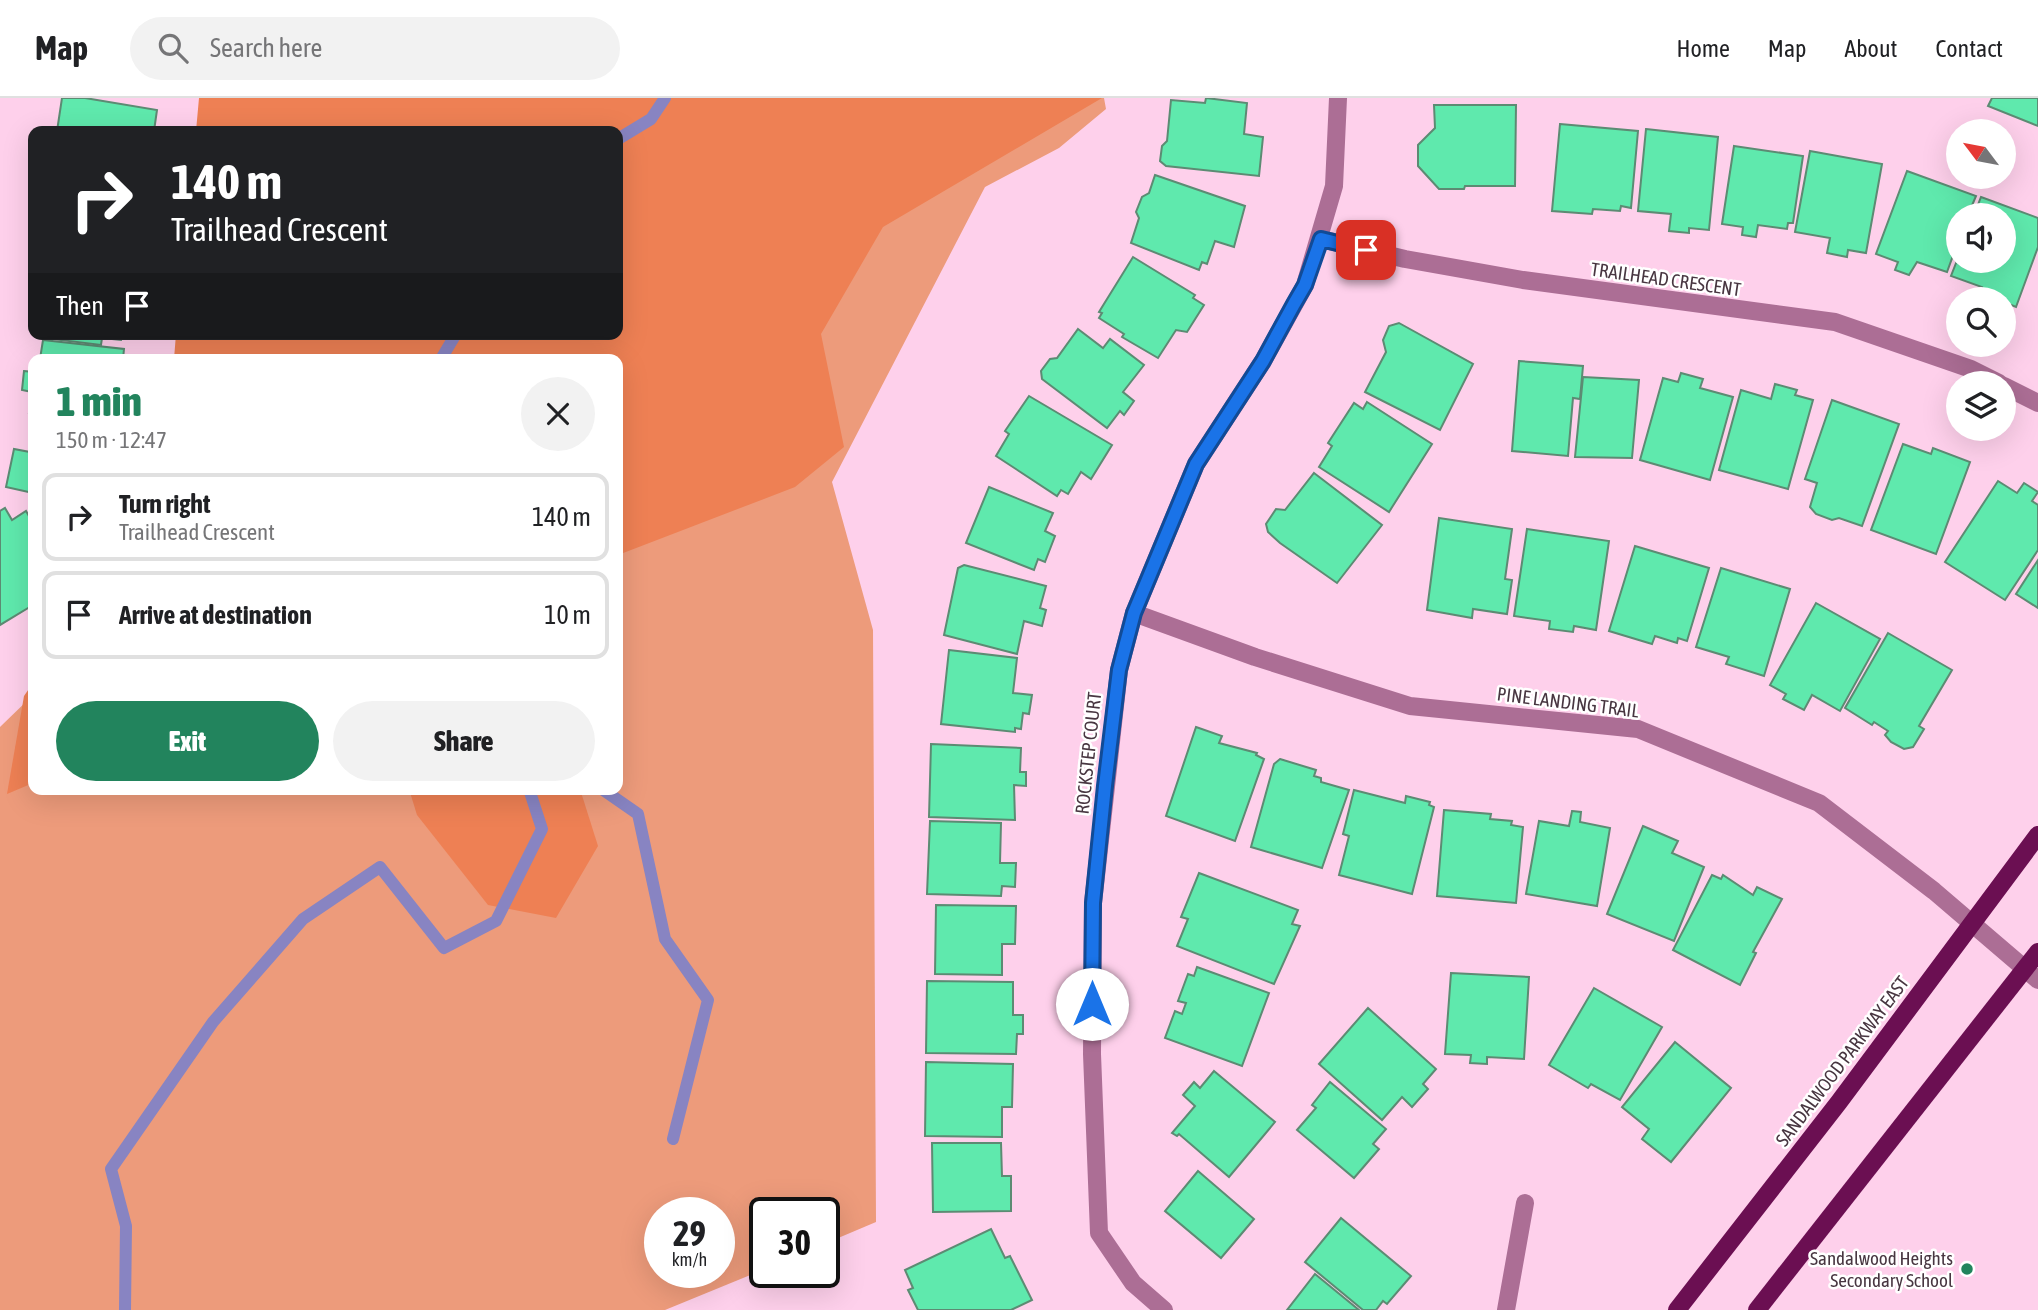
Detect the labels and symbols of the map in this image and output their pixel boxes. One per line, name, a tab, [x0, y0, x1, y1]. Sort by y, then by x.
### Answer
north arrow	[1946, 119, 2016, 189]
pin	[1336, 220, 1396, 280]
street label: TRAILHEAD CRESCENT	[1590, 258, 1743, 301]
street label: PINE LANDING TRAIL	[1496, 682, 1641, 722]
street label: ROCKSTEP COURT	[1071, 690, 1105, 815]
position arrow	[1055, 967, 1129, 1041]
street label: SANDALWOOD PARKWAY EAST	[1771, 971, 1913, 1150]
speed limit sign: 30	[749, 1197, 840, 1288]
place label: Sandalwood Heights Secondary School	[1810, 1247, 1953, 1291]
marker: Sandalwood Heights Secondary School	[1959, 1261, 1975, 1277]

